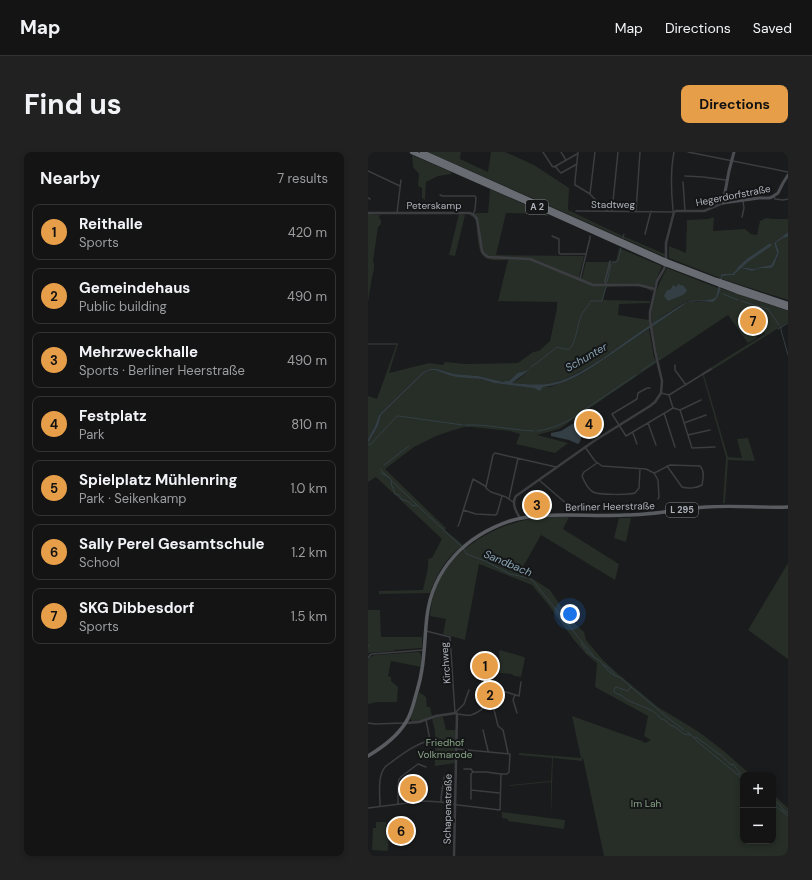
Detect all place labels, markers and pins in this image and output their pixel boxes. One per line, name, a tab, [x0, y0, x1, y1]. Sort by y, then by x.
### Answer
pin: 7	[740, 306, 766, 336]
pin: 4	[576, 409, 602, 439]
pin: 3	[524, 490, 550, 520]
pin: 1	[472, 651, 498, 681]
pin: 2	[477, 680, 503, 710]
pin: 5	[400, 774, 426, 804]
pin: 6	[388, 816, 414, 846]

